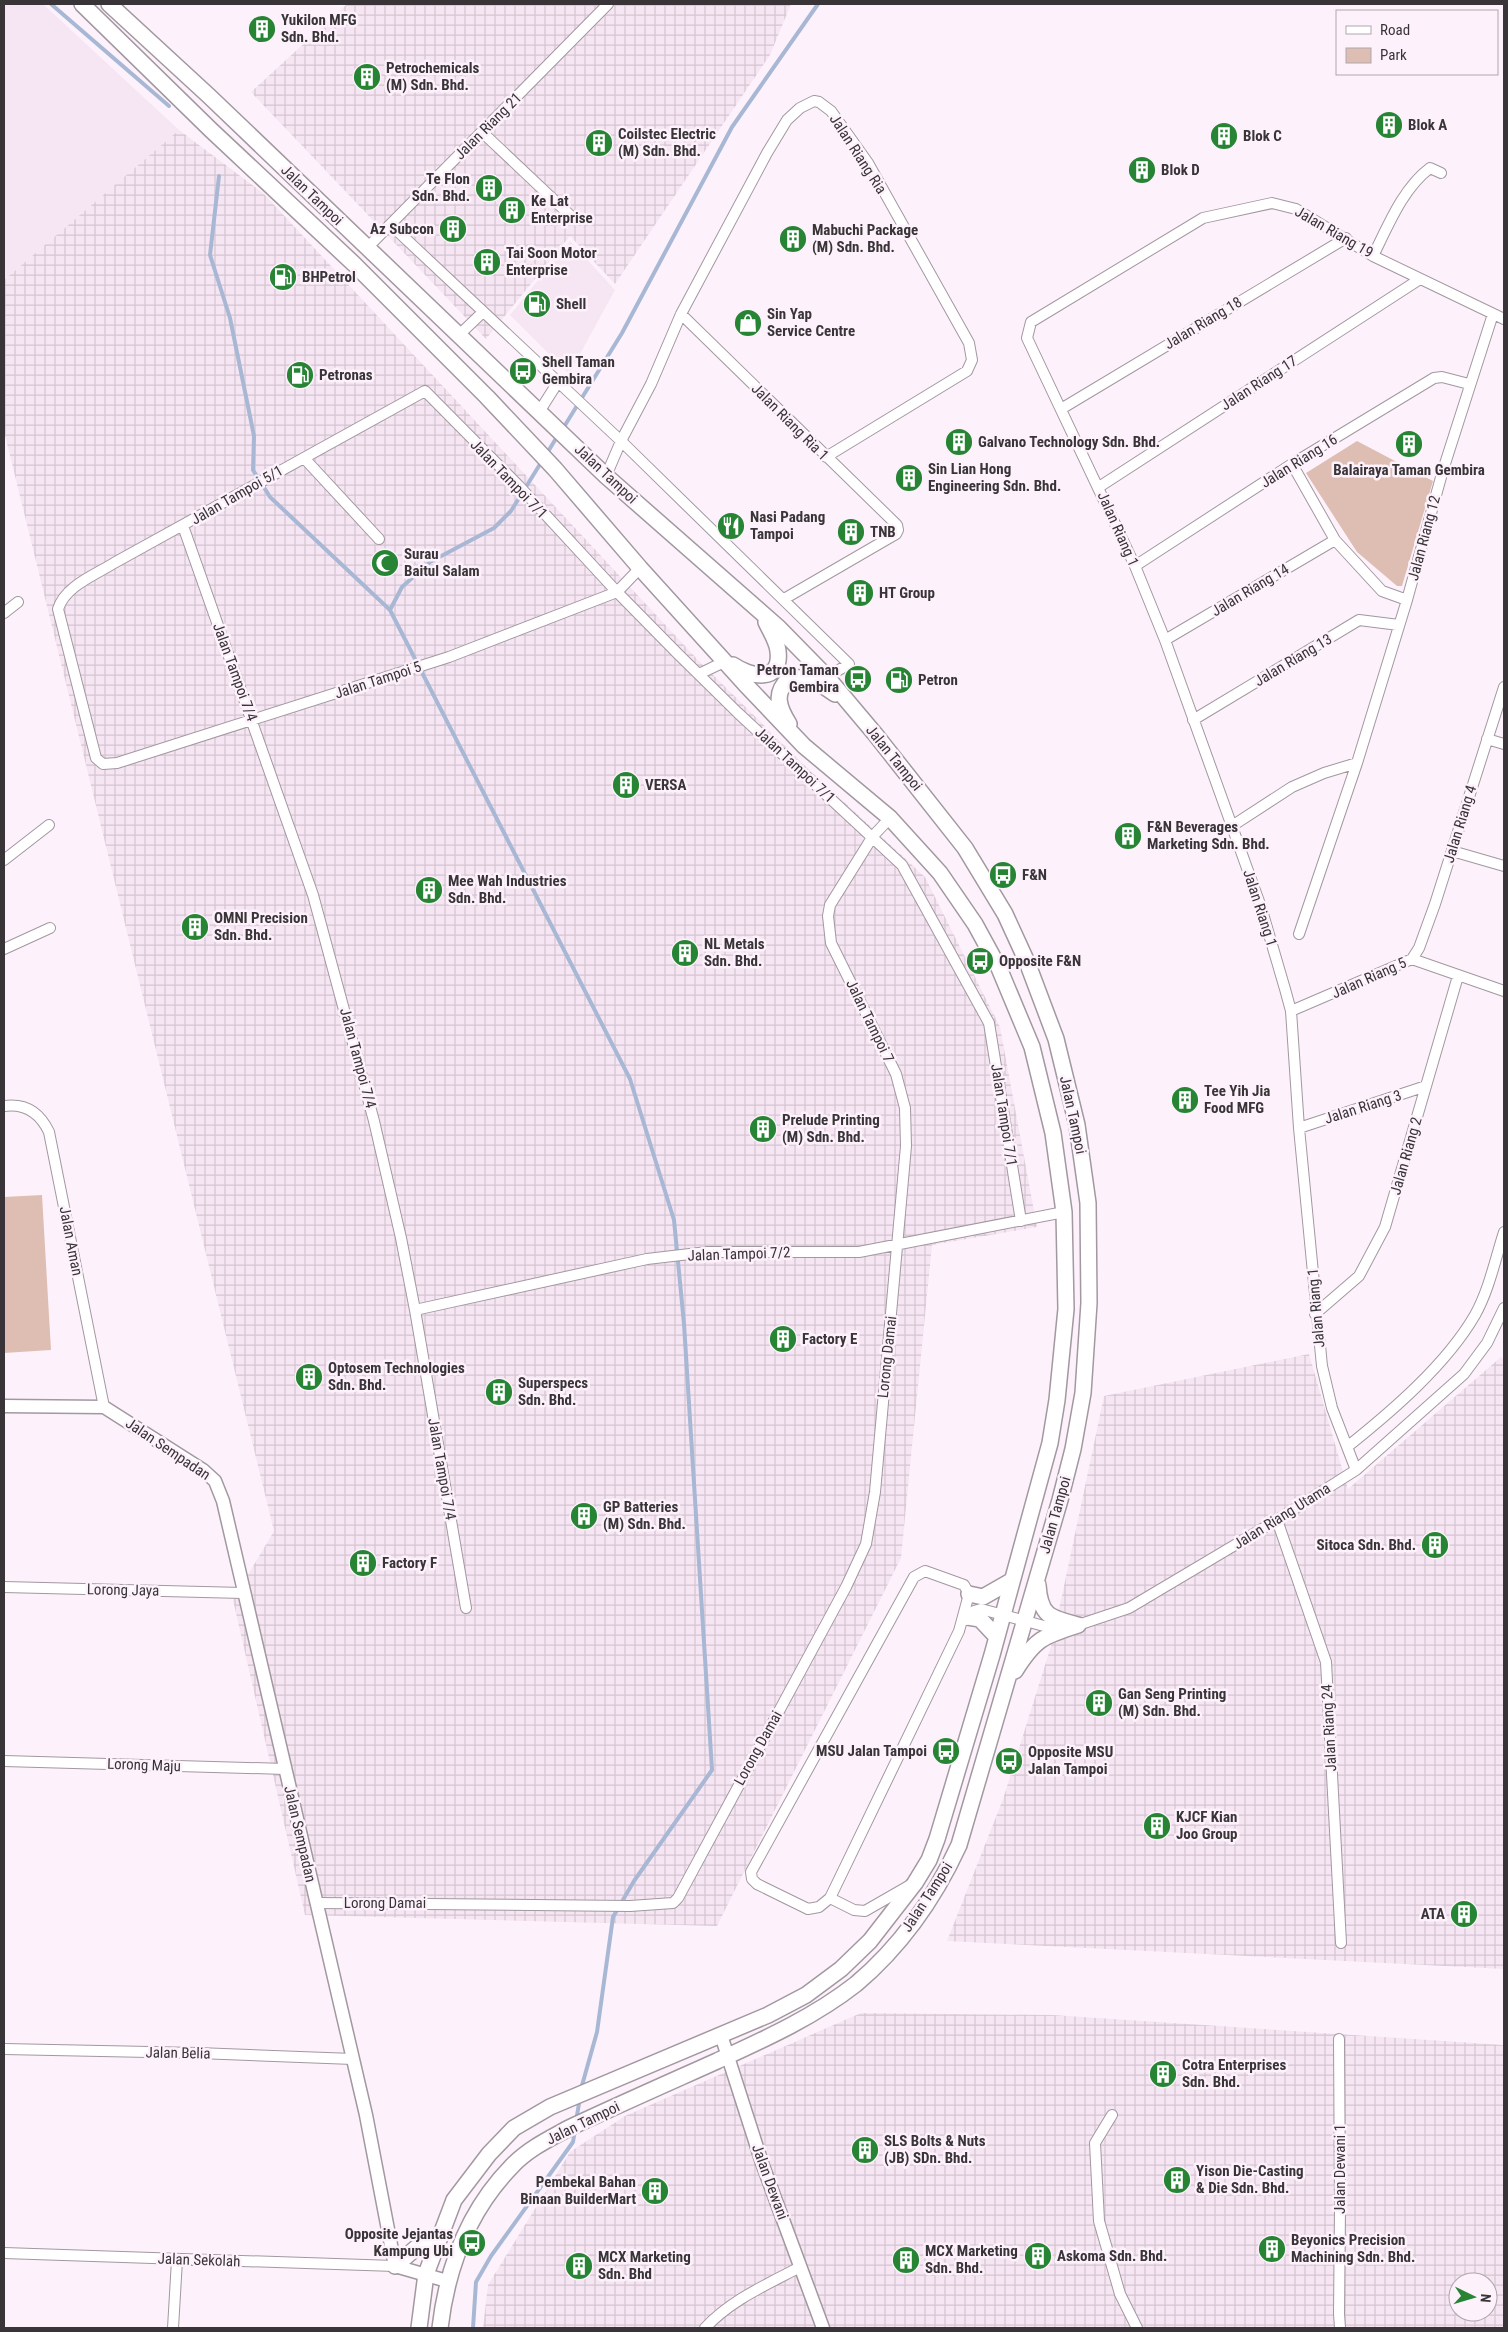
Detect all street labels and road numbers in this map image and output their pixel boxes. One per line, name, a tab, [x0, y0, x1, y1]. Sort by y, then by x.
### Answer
street label: Jalan Riang 21	[451, 89, 525, 163]
street label: Jalan Riang Ria	[826, 111, 890, 197]
street label: Jalan Tampoi	[277, 161, 347, 229]
street label: Jalan Riang 19	[1292, 202, 1376, 262]
street label: Jalan Riang 18	[1161, 293, 1245, 353]
street label: Jalan Riang 17	[1217, 352, 1301, 414]
street label: Jalan Riang Ria 1	[748, 380, 832, 464]
street label: Jalan Riang 16	[1257, 430, 1341, 492]
street label: Jalan Tampoi 7/1	[467, 436, 551, 522]
street label: Jalan Tampoi	[571, 440, 641, 508]
street label: Jalan Tampoi 5/1	[188, 461, 286, 529]
street label: Jalan Riang 1	[1094, 489, 1142, 569]
street label: Jalan Riang 12	[1404, 494, 1444, 582]
street label: Jalan Riang 14	[1208, 560, 1292, 620]
street label: Jalan Tampoi 7/4	[209, 620, 261, 724]
street label: Jalan Riang 13	[1251, 630, 1335, 690]
street label: Jalan Tampoi 5	[332, 658, 424, 702]
street label: Jalan Tampoi	[862, 722, 926, 794]
street label: Jalan Tampoi 7/1	[751, 723, 839, 807]
street label: Jalan Riang 4	[1440, 783, 1480, 865]
street label: Jalan Riang 1	[1239, 867, 1281, 949]
street label: Jalan Riang 5	[1329, 954, 1409, 1002]
street label: Jalan Tampoi 7	[842, 977, 898, 1065]
street label: Jalan Tampoi 7/4	[336, 1006, 380, 1110]
street label: Jalan Tampoi 7/1	[987, 1063, 1021, 1167]
street label: Jalan Tampoi	[1056, 1074, 1090, 1156]
street label: Jalan Riang 3	[1322, 1086, 1404, 1128]
street label: Jalan Riang 2	[1386, 1115, 1426, 1197]
street label: Jalan Aman	[55, 1205, 87, 1277]
street label: Jalan Tampoi 7/2	[687, 1243, 791, 1265]
street label: Jalan Riang 1	[1304, 1267, 1328, 1349]
street label: Lorong Damai	[874, 1315, 900, 1399]
street label: Jalan Sempadan	[122, 1414, 214, 1484]
street label: Jalan Tampoi 7/4	[424, 1417, 460, 1521]
street label: Jalan Tampoi	[1035, 1474, 1075, 1556]
street label: Jalan Riang Utama	[1230, 1479, 1334, 1553]
street label: Lorong Jaya	[87, 1580, 159, 1600]
street label: Jalan Riang 24	[1318, 1684, 1340, 1772]
street label: Lorong Damai	[730, 1708, 786, 1788]
street label: Lorong Maju	[107, 1755, 181, 1775]
street label: Jalan Sempadan	[280, 1784, 320, 1884]
street label: Jalan Tampoi	[898, 1859, 956, 1935]
street label: Lorong Damai	[344, 1894, 426, 1912]
street label: Jalan Belia	[145, 2043, 211, 2063]
street label: Jalan Tampoi	[543, 2098, 623, 2148]
street label: Jalan Dewani 1	[1331, 2124, 1349, 2214]
street label: Jalan Dewani	[748, 2142, 792, 2222]
street label: Jalan Sekolah	[157, 2250, 241, 2270]

